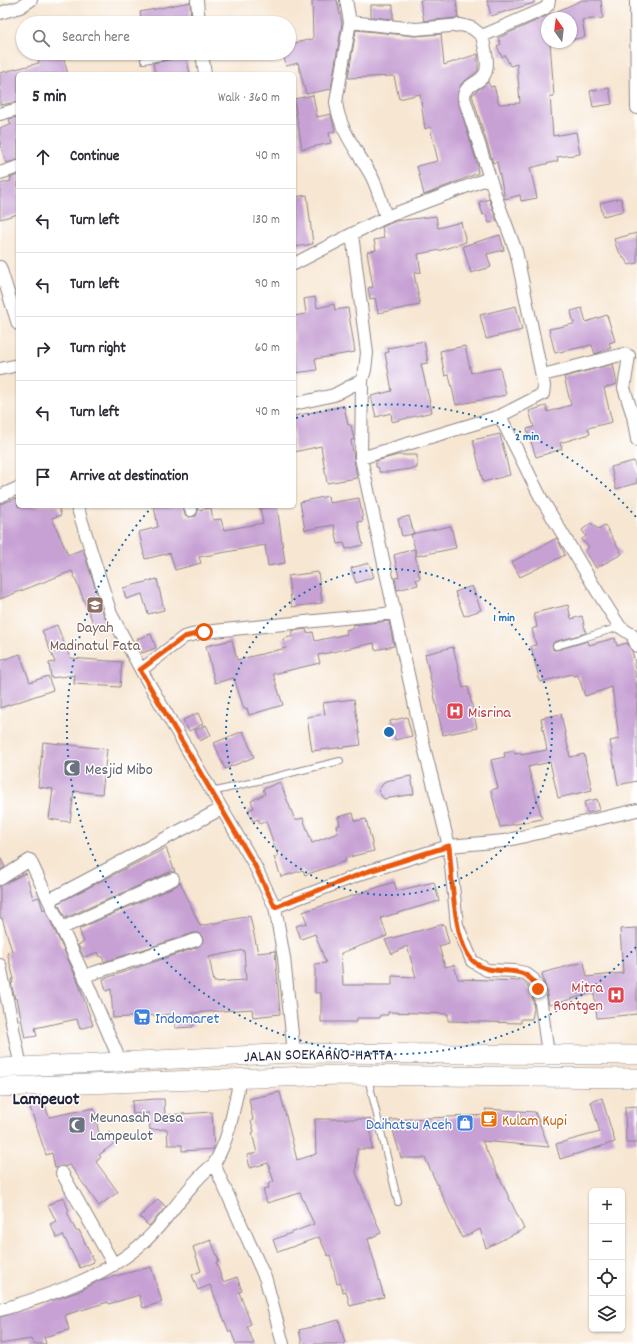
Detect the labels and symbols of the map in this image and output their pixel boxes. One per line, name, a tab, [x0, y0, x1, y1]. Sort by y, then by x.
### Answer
north arrow	[541, 12, 577, 48]
text: 2 min	[515, 429, 539, 446]
school or university icon: Dayah Madinatul Fata	[85, 595, 105, 615]
text: 1 min	[493, 610, 515, 627]
place label: Dayah Madinatul Fata	[50, 617, 141, 658]
route start	[195, 623, 213, 641]
hospital icon: Misrina	[445, 701, 465, 721]
place label: Misrina	[468, 702, 511, 725]
centre of rings	[382, 725, 396, 739]
mosque icon: Mesjid Mibo	[62, 758, 82, 778]
place label: Mesjid Mibo	[85, 759, 153, 782]
place label: Mitra Rontgen	[553, 977, 603, 1018]
route end	[529, 980, 547, 998]
hospital icon: Mitra Rontgen	[606, 985, 626, 1005]
supermarket icon: Indomaret	[132, 1007, 152, 1027]
place label: Indomaret	[155, 1008, 219, 1031]
street label: JALAN SOEKARNO-HATTA	[243, 1044, 394, 1070]
district label: Lampeuot	[13, 1088, 80, 1113]
place label: Meunasah Desa Lampeulot	[90, 1107, 183, 1148]
cafe icon: Kulam Kupi	[479, 1109, 499, 1129]
place label: Kulam Kupi	[502, 1110, 567, 1133]
shop icon: Daihatsu Aceh	[455, 1113, 475, 1133]
place label: Daihatsu Aceh	[366, 1114, 452, 1137]
mosque icon: Meunasah Desa Lampeulot	[67, 1115, 87, 1135]

